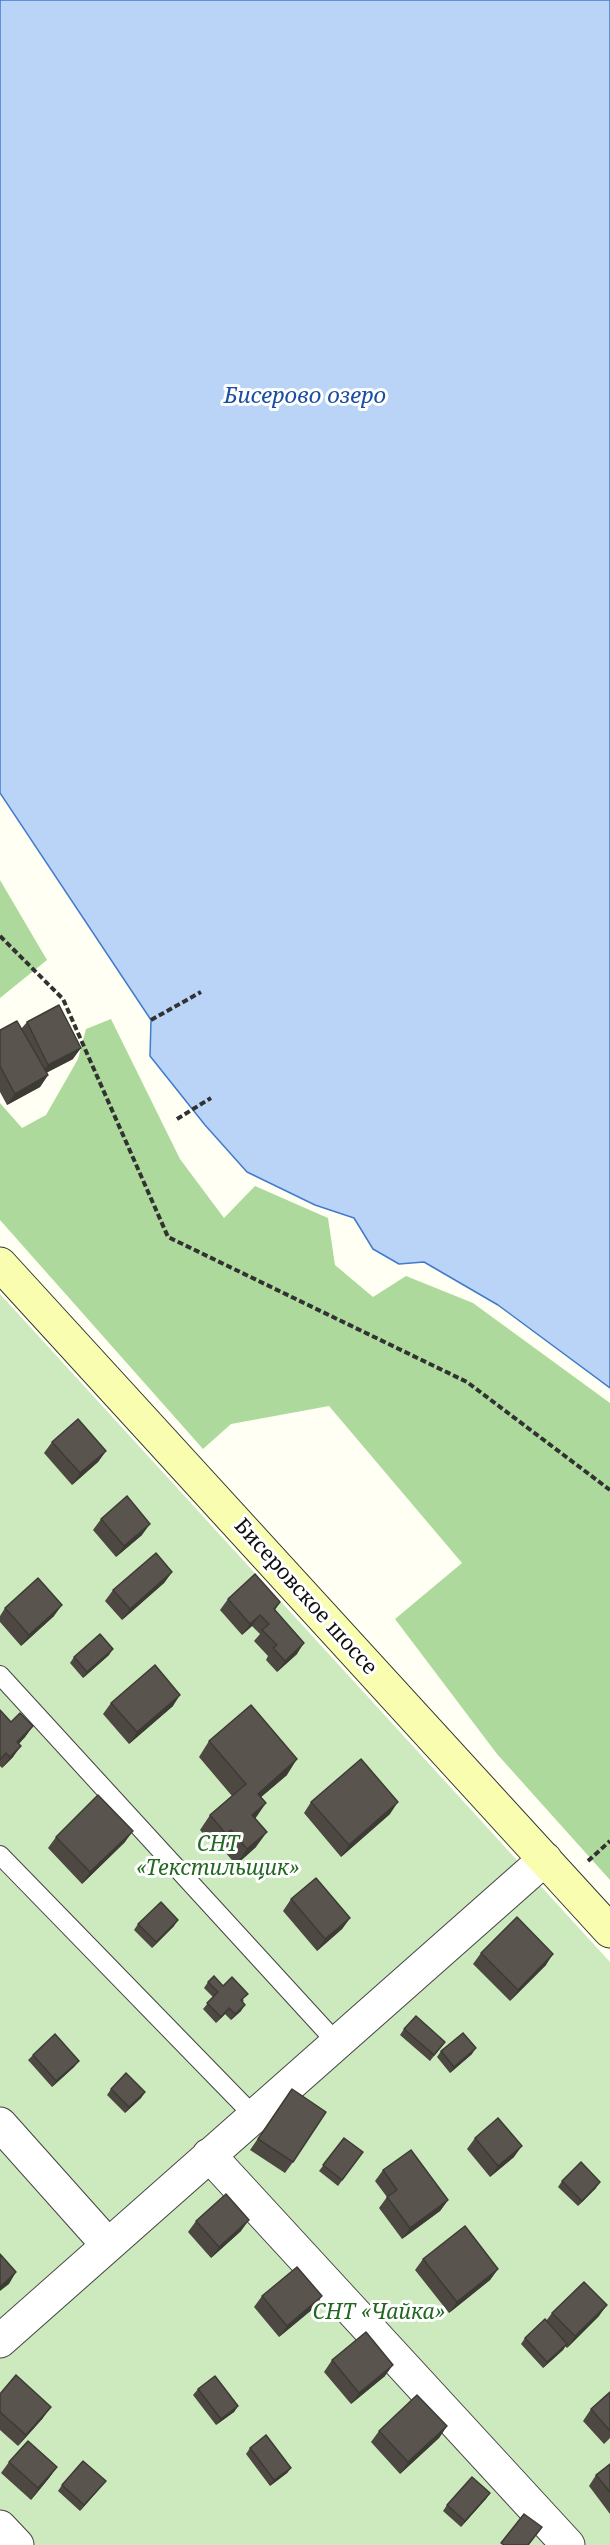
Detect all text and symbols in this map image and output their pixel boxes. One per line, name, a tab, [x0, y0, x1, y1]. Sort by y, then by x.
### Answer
water label: Бисерово озеро	[224, 384, 386, 410]
street label: Бисеровское шоссе	[228, 1514, 382, 1680]
park label: СНТ «Текстильщик»	[136, 1832, 300, 1882]
park label: СНТ «Чайка»	[313, 2300, 445, 2326]

